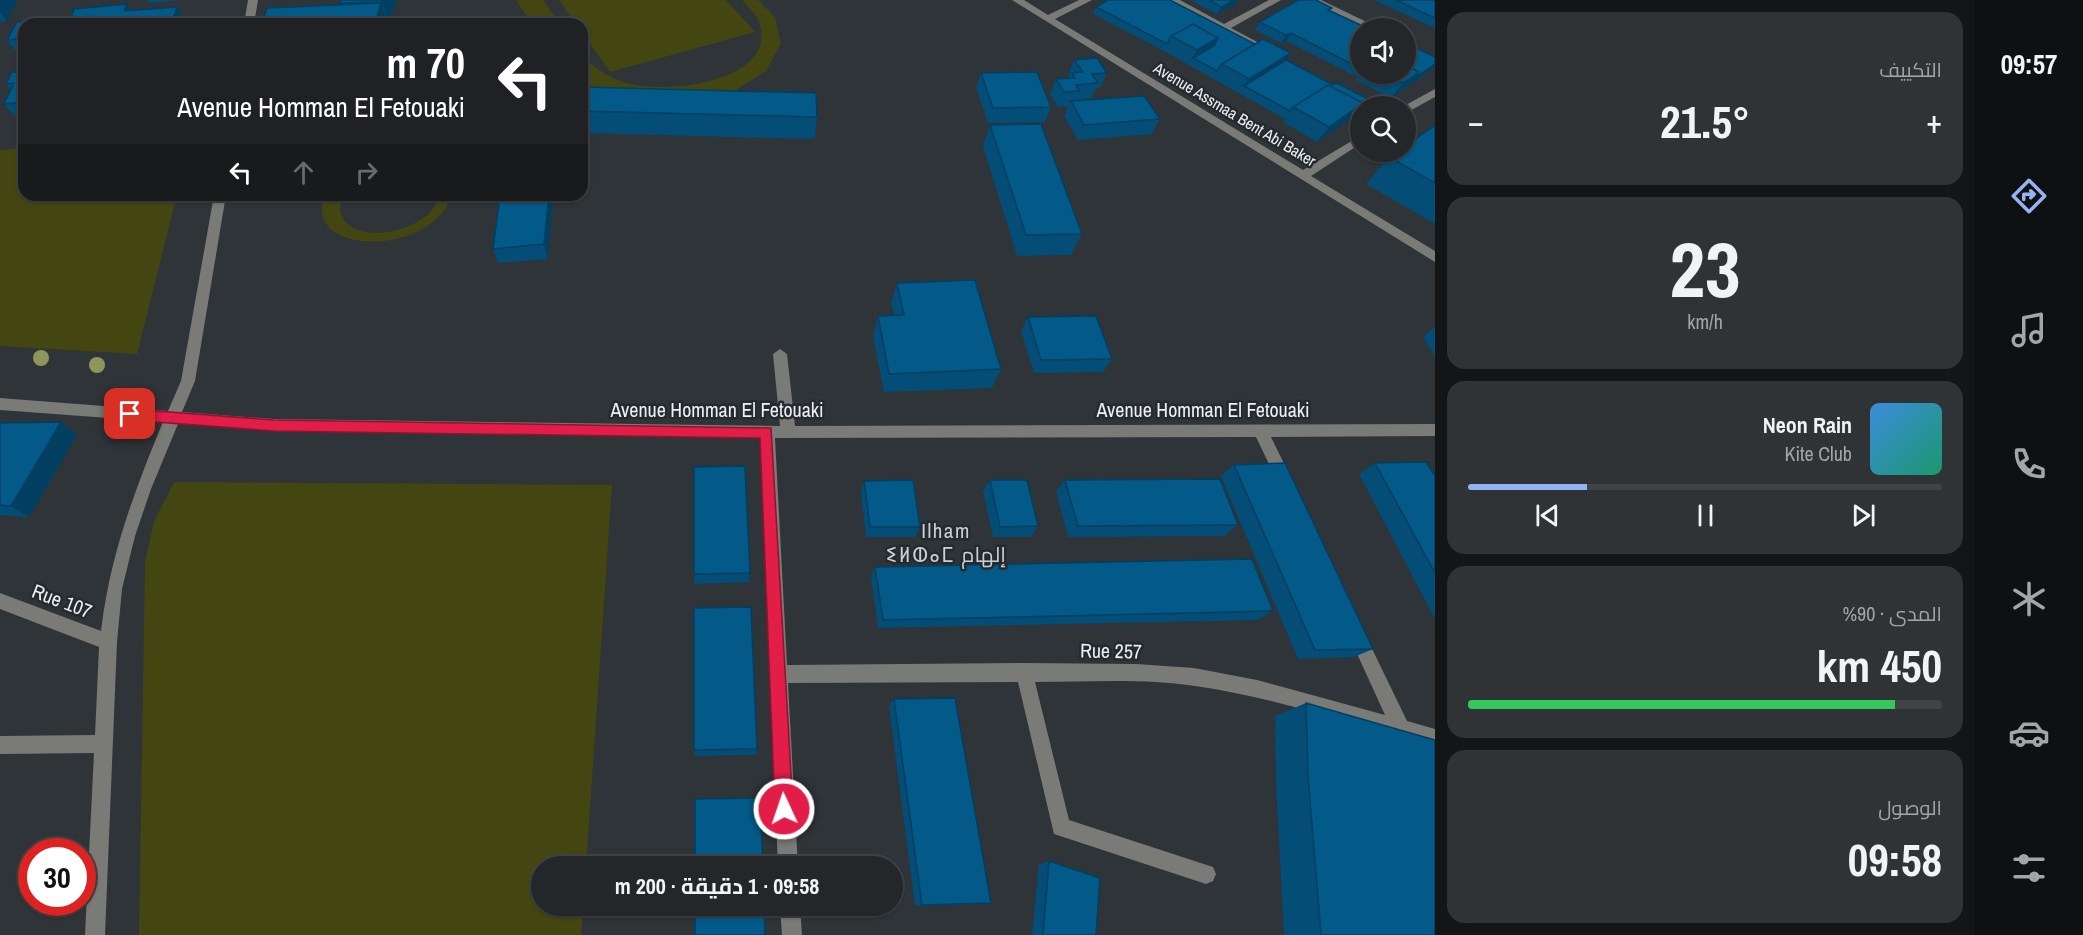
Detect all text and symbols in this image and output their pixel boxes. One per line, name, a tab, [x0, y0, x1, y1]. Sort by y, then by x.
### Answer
map controls	[1350, 18, 1416, 162]
button: sound	[1350, 18, 1416, 84]
text: 70 m	[386, 35, 465, 91]
icon: left	[486, 42, 564, 120]
text: 09:57	[2001, 46, 2057, 82]
street label: Avenue Assmaa Bent Abi Baker	[1149, 56, 1321, 172]
text: التكييف	[1879, 56, 1942, 83]
text: Avenue Homman El Fetouaki	[177, 89, 465, 125]
text: 21.5°	[1660, 91, 1750, 152]
button: search	[1350, 96, 1416, 162]
text: −	[1468, 99, 1484, 143]
text: +	[1926, 99, 1942, 143]
icon: left	[224, 156, 257, 189]
icon: ahead	[287, 156, 320, 189]
icon: right	[350, 156, 383, 189]
icon: directions	[2008, 175, 2050, 217]
text: 23	[1669, 216, 1741, 321]
text: km/h	[1687, 308, 1723, 335]
icon: music	[2008, 309, 2050, 351]
pin	[104, 388, 155, 439]
street label: Avenue Homman El Fetouaki	[609, 396, 824, 423]
street label: Avenue Homman El Fetouaki	[1095, 396, 1310, 423]
icon: arrive	[113, 397, 146, 430]
text: Neon Rain	[1763, 410, 1852, 440]
text: Kite Club	[1785, 440, 1852, 467]
icon: phone	[2008, 443, 2050, 485]
icon: previous	[1531, 499, 1564, 532]
icon: pause	[1689, 499, 1722, 532]
icon: next	[1847, 499, 1880, 532]
district label: Ilham ⵉⵍⵀⴰⵎ إلهام	[886, 516, 1006, 569]
street label: Rue 107	[28, 577, 96, 624]
icon: climate	[2008, 578, 2050, 620]
text: المدى · 90%	[1842, 600, 1942, 627]
text: 450 km	[1817, 635, 1942, 696]
street label: Rue 257	[1080, 636, 1142, 665]
icon: car	[2008, 712, 2050, 754]
position arrow	[752, 777, 816, 841]
text: الوصول	[1878, 794, 1942, 821]
text: 09:58	[1848, 829, 1942, 890]
speed limit sign: 30	[18, 838, 96, 916]
icon: filters	[2008, 847, 2050, 889]
text: 09:58 · 1 دقيقة · 200 m	[615, 871, 819, 901]

